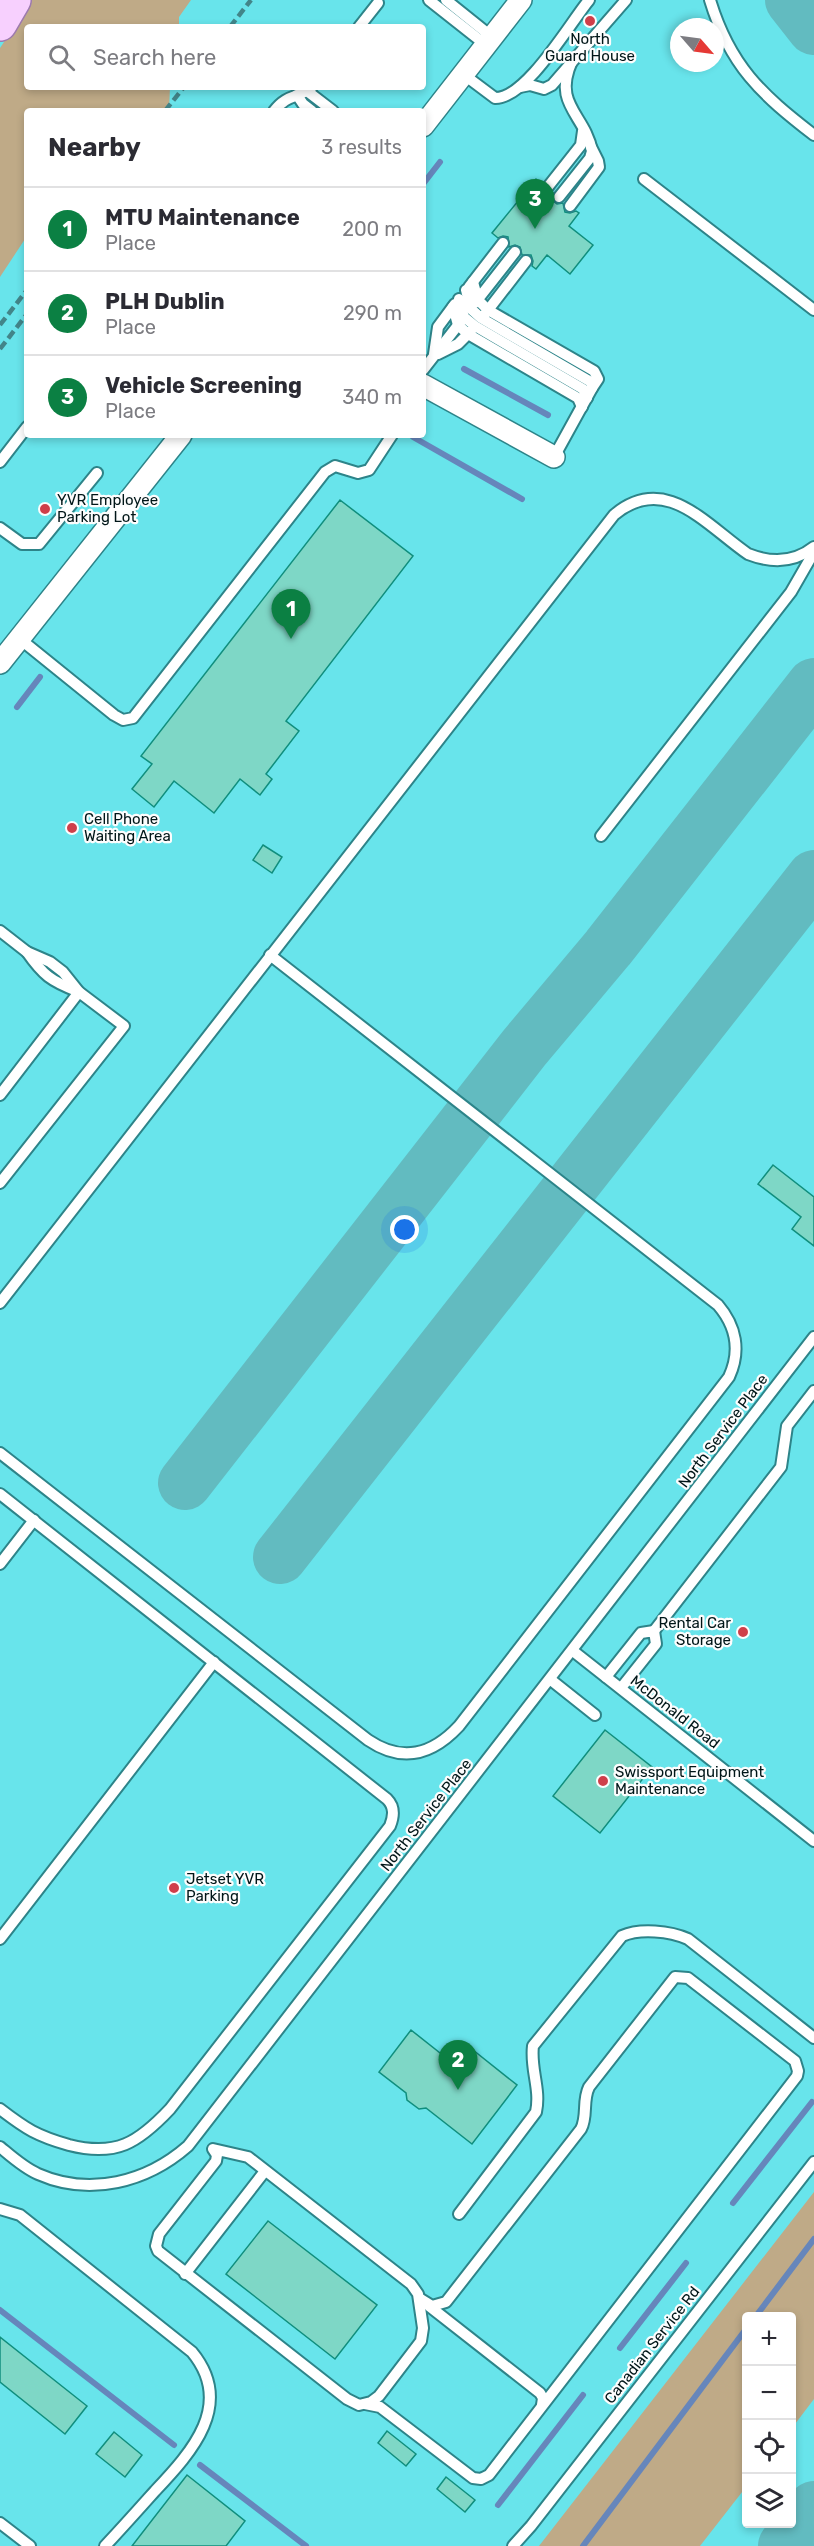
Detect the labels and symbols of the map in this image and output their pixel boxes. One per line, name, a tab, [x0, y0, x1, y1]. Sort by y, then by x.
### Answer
marker: North Guard House	[583, 14, 597, 28]
north arrow	[670, 18, 724, 72]
place label: North Guard House	[545, 30, 635, 65]
pin: 3	[516, 180, 554, 229]
place label: YVR Employee Parking Lot	[57, 491, 158, 526]
marker: YVR Employee Parking Lot	[38, 502, 52, 516]
pin: 1	[272, 590, 310, 639]
place label: Cell Phone Waiting Area	[84, 810, 171, 845]
marker: Cell Phone Waiting Area	[65, 821, 79, 835]
your location	[390, 1215, 419, 1244]
street label: North Service Place	[674, 1371, 772, 1491]
place label: Rental Car Storage	[658, 1614, 731, 1649]
marker: Rental Car Storage	[736, 1625, 750, 1639]
street label: McDonald Road	[627, 1672, 723, 1752]
street label: North Service Place	[377, 1755, 475, 1875]
place label: Swissport Equipment Maintenance	[615, 1763, 764, 1798]
marker: Swissport Equipment Maintenance	[596, 1774, 610, 1788]
place label: Jetset YVR Parking	[186, 1870, 264, 1905]
marker: Jetset YVR Parking	[167, 1881, 181, 1895]
pin: 2	[438, 2040, 478, 2090]
street label: Canadian Service Rd	[601, 2283, 703, 2407]

